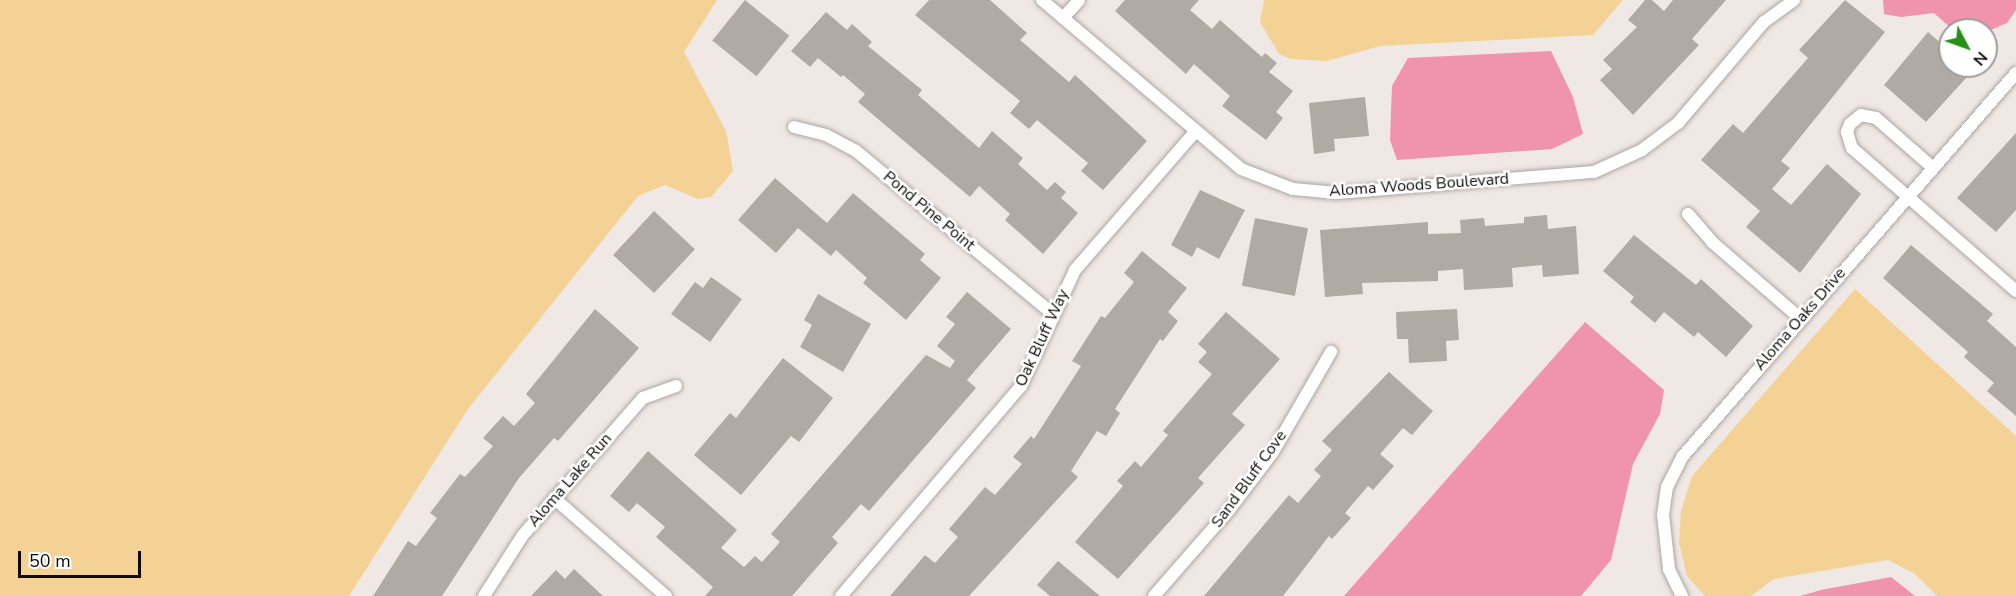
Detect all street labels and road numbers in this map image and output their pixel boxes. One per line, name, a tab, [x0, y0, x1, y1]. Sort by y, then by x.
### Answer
street label: Pond Pine Point	[879, 167, 979, 255]
street label: Aloma Woods Boulevard	[1328, 169, 1510, 201]
street label: Aloma Oaks Drive	[1750, 264, 1850, 374]
street label: Oak Bluff Way	[1011, 286, 1073, 390]
street label: Sand Bluff Cove	[1207, 427, 1291, 531]
street label: Aloma Lake Run	[524, 429, 616, 531]

